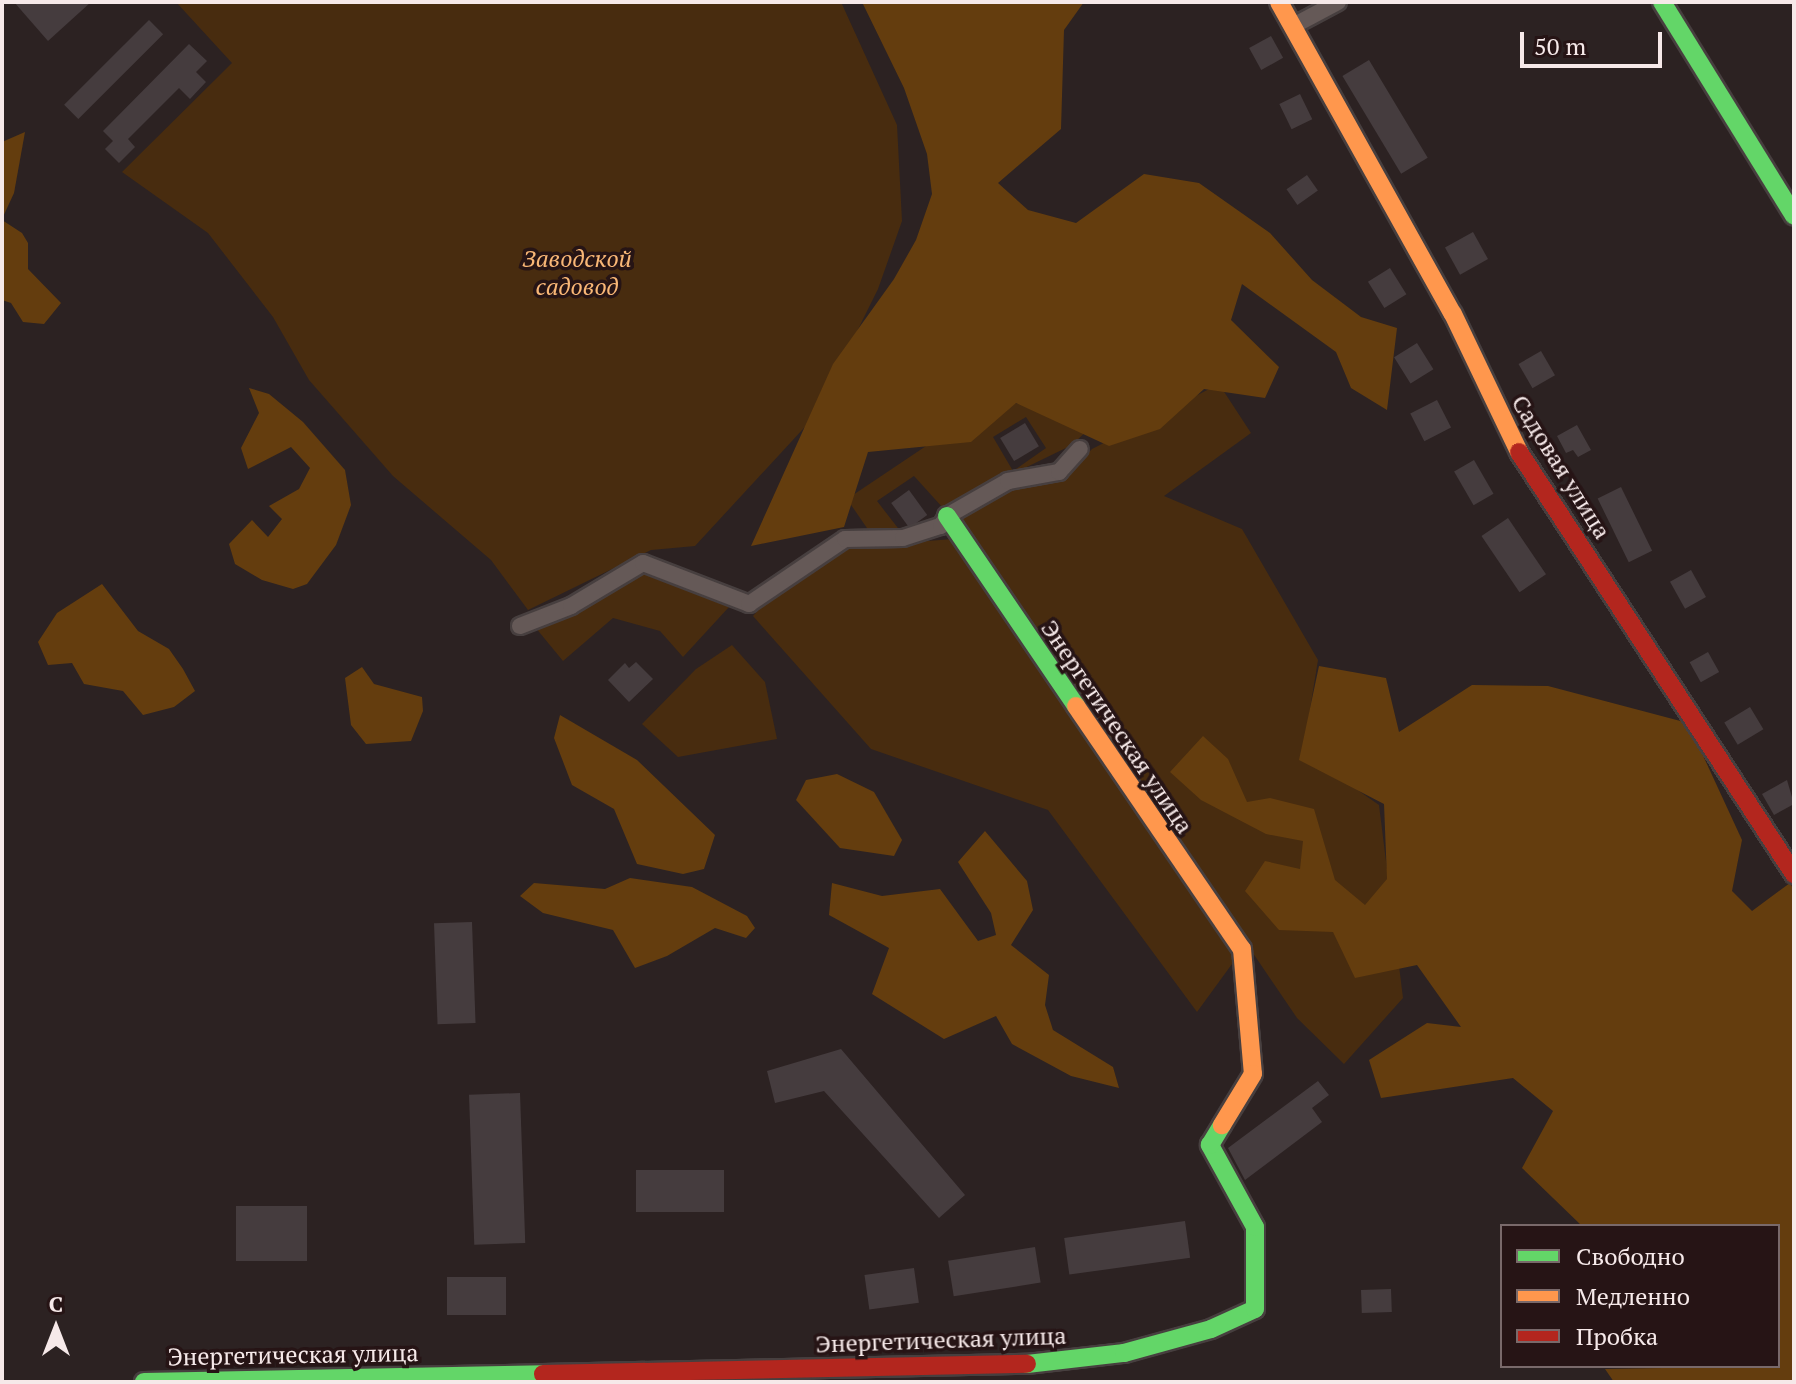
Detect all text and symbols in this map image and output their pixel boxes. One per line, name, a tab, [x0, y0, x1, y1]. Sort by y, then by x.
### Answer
scale bar	[1524, 16, 1666, 66]
text: 50 m	[1534, 30, 1586, 62]
park label: Заводской садовод	[522, 245, 632, 301]
street label: Садовая улица	[1505, 390, 1617, 544]
street label: Энергетическая улица	[1035, 615, 1199, 839]
legend	[1500, 1224, 1780, 1368]
text: Свободно	[1576, 1240, 1685, 1272]
text: Медленно	[1576, 1280, 1690, 1312]
north arrow	[16, 1288, 96, 1368]
text: С	[49, 1289, 63, 1318]
text: Пробка	[1576, 1320, 1658, 1352]
street label: Энергетическая улица	[815, 1321, 1067, 1359]
street label: Энергетическая улица	[167, 1338, 419, 1372]

